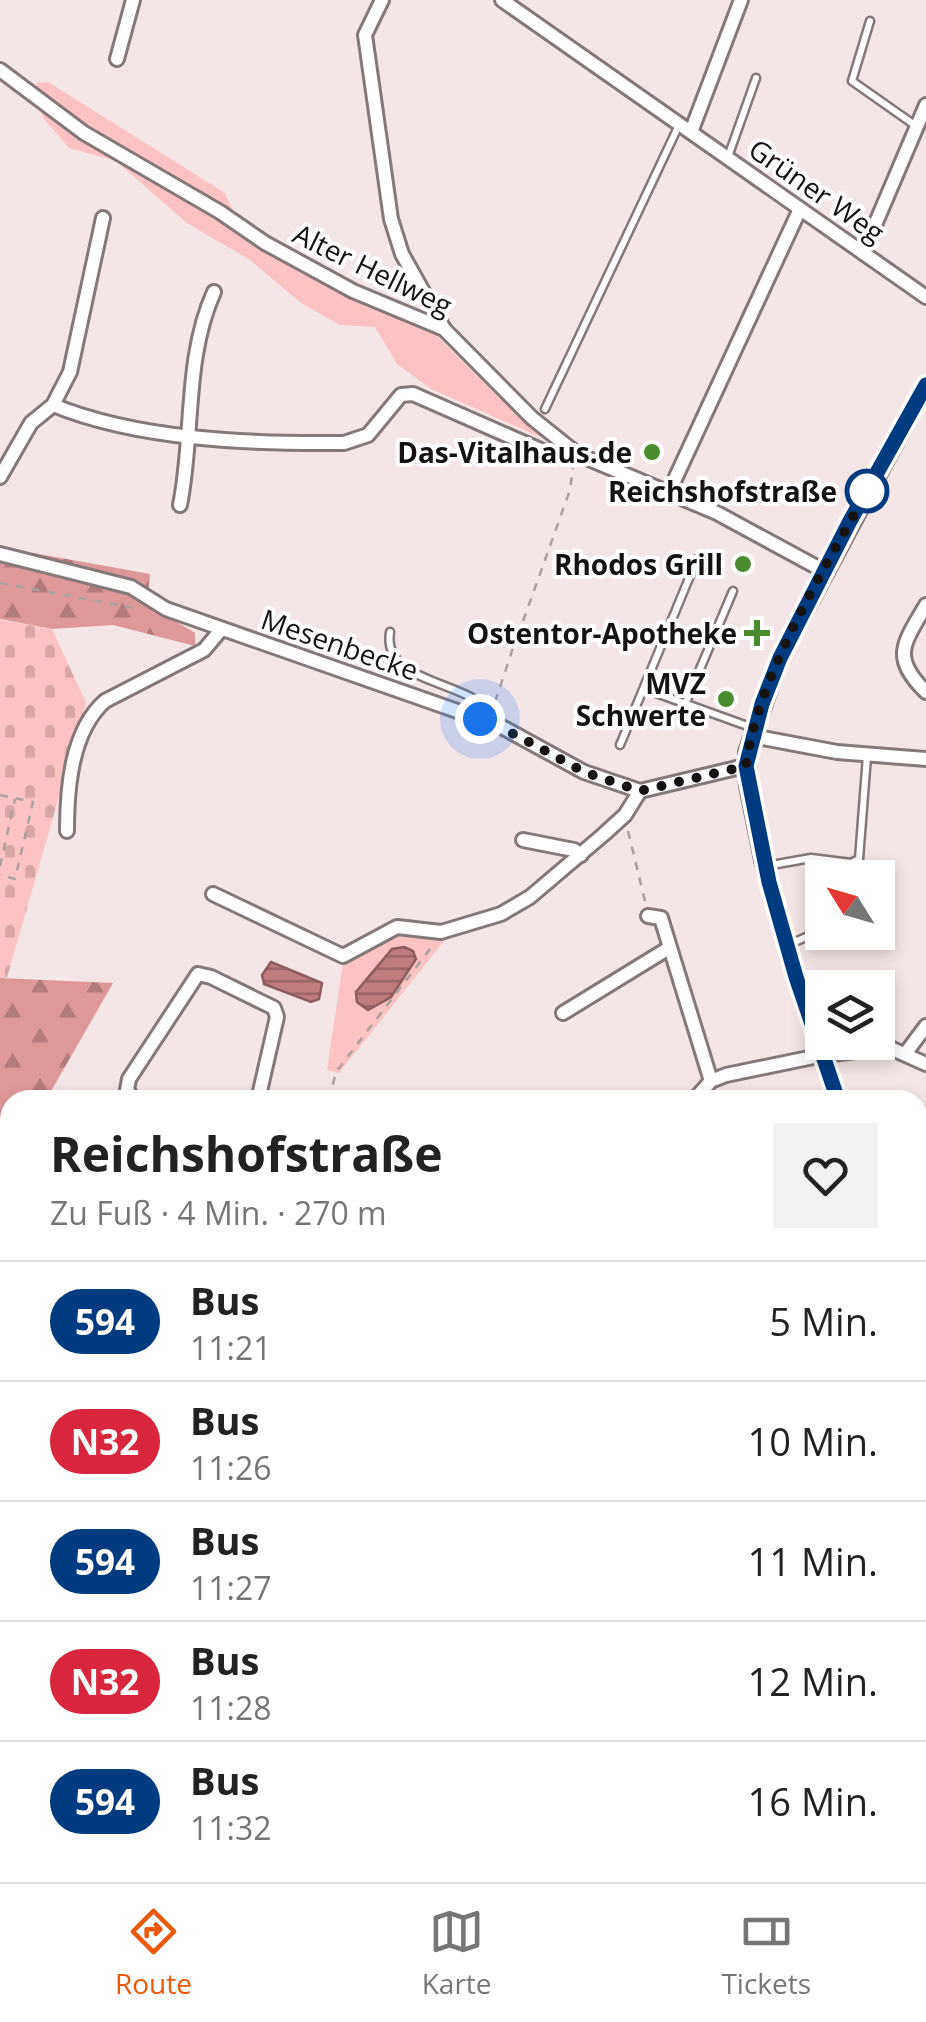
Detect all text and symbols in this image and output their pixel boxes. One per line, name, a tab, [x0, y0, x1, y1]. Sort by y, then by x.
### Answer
street label: Grüner Weg	[742, 129, 892, 251]
street label: Alter Hellweg	[287, 214, 459, 324]
place label: Das-Vitalhaus.de	[397, 433, 632, 471]
marker: Das-Vitalhaus.de	[641, 441, 663, 463]
marker: Reichshofstraße	[846, 470, 888, 512]
place label: Reichshofstraße	[608, 472, 837, 510]
place label: Rhodos Grill	[554, 545, 723, 583]
marker: Rhodos Grill	[732, 553, 754, 575]
street label: Mesenbecke	[256, 599, 424, 689]
place label: Ostentor-Apotheke	[467, 614, 737, 652]
marker: Ostentor-Apotheke	[746, 622, 768, 644]
place label: MVZ Schwerte	[576, 664, 706, 734]
marker: MVZ Schwerte	[715, 688, 737, 710]
your location	[455, 694, 505, 744]
north arrow	[805, 860, 895, 950]
map controls	[805, 860, 895, 1060]
button: layers	[805, 970, 895, 1060]
text: Reichshofstraße	[50, 1121, 443, 1186]
button: heart	[773, 1123, 878, 1228]
text: Zu Fuß · 4 Min. · 270 m	[50, 1191, 387, 1234]
text: Bus	[190, 1274, 259, 1326]
text: 5 Min.	[769, 1295, 878, 1347]
text: 594	[75, 1298, 135, 1345]
text: 11:21	[190, 1326, 272, 1369]
text: Bus	[190, 1394, 259, 1446]
text: 10 Min.	[748, 1415, 878, 1467]
text: N32	[71, 1418, 139, 1465]
text: 11:26	[190, 1446, 272, 1489]
text: Bus	[190, 1514, 259, 1566]
text: 11 Min.	[748, 1535, 878, 1587]
text: 594	[75, 1538, 135, 1585]
text: 11:27	[190, 1566, 272, 1609]
text: Bus	[190, 1634, 259, 1686]
text: 12 Min.	[748, 1655, 878, 1707]
text: N32	[71, 1658, 139, 1705]
text: 11:28	[190, 1686, 272, 1729]
text: Bus	[190, 1754, 259, 1806]
text: 16 Min.	[748, 1775, 878, 1827]
text: 594	[75, 1778, 135, 1825]
text: 11:32	[190, 1806, 272, 1849]
tab: Route	[115, 1904, 192, 2002]
tab: Karte	[422, 1904, 492, 2002]
tab: Tickets	[721, 1904, 811, 2002]

